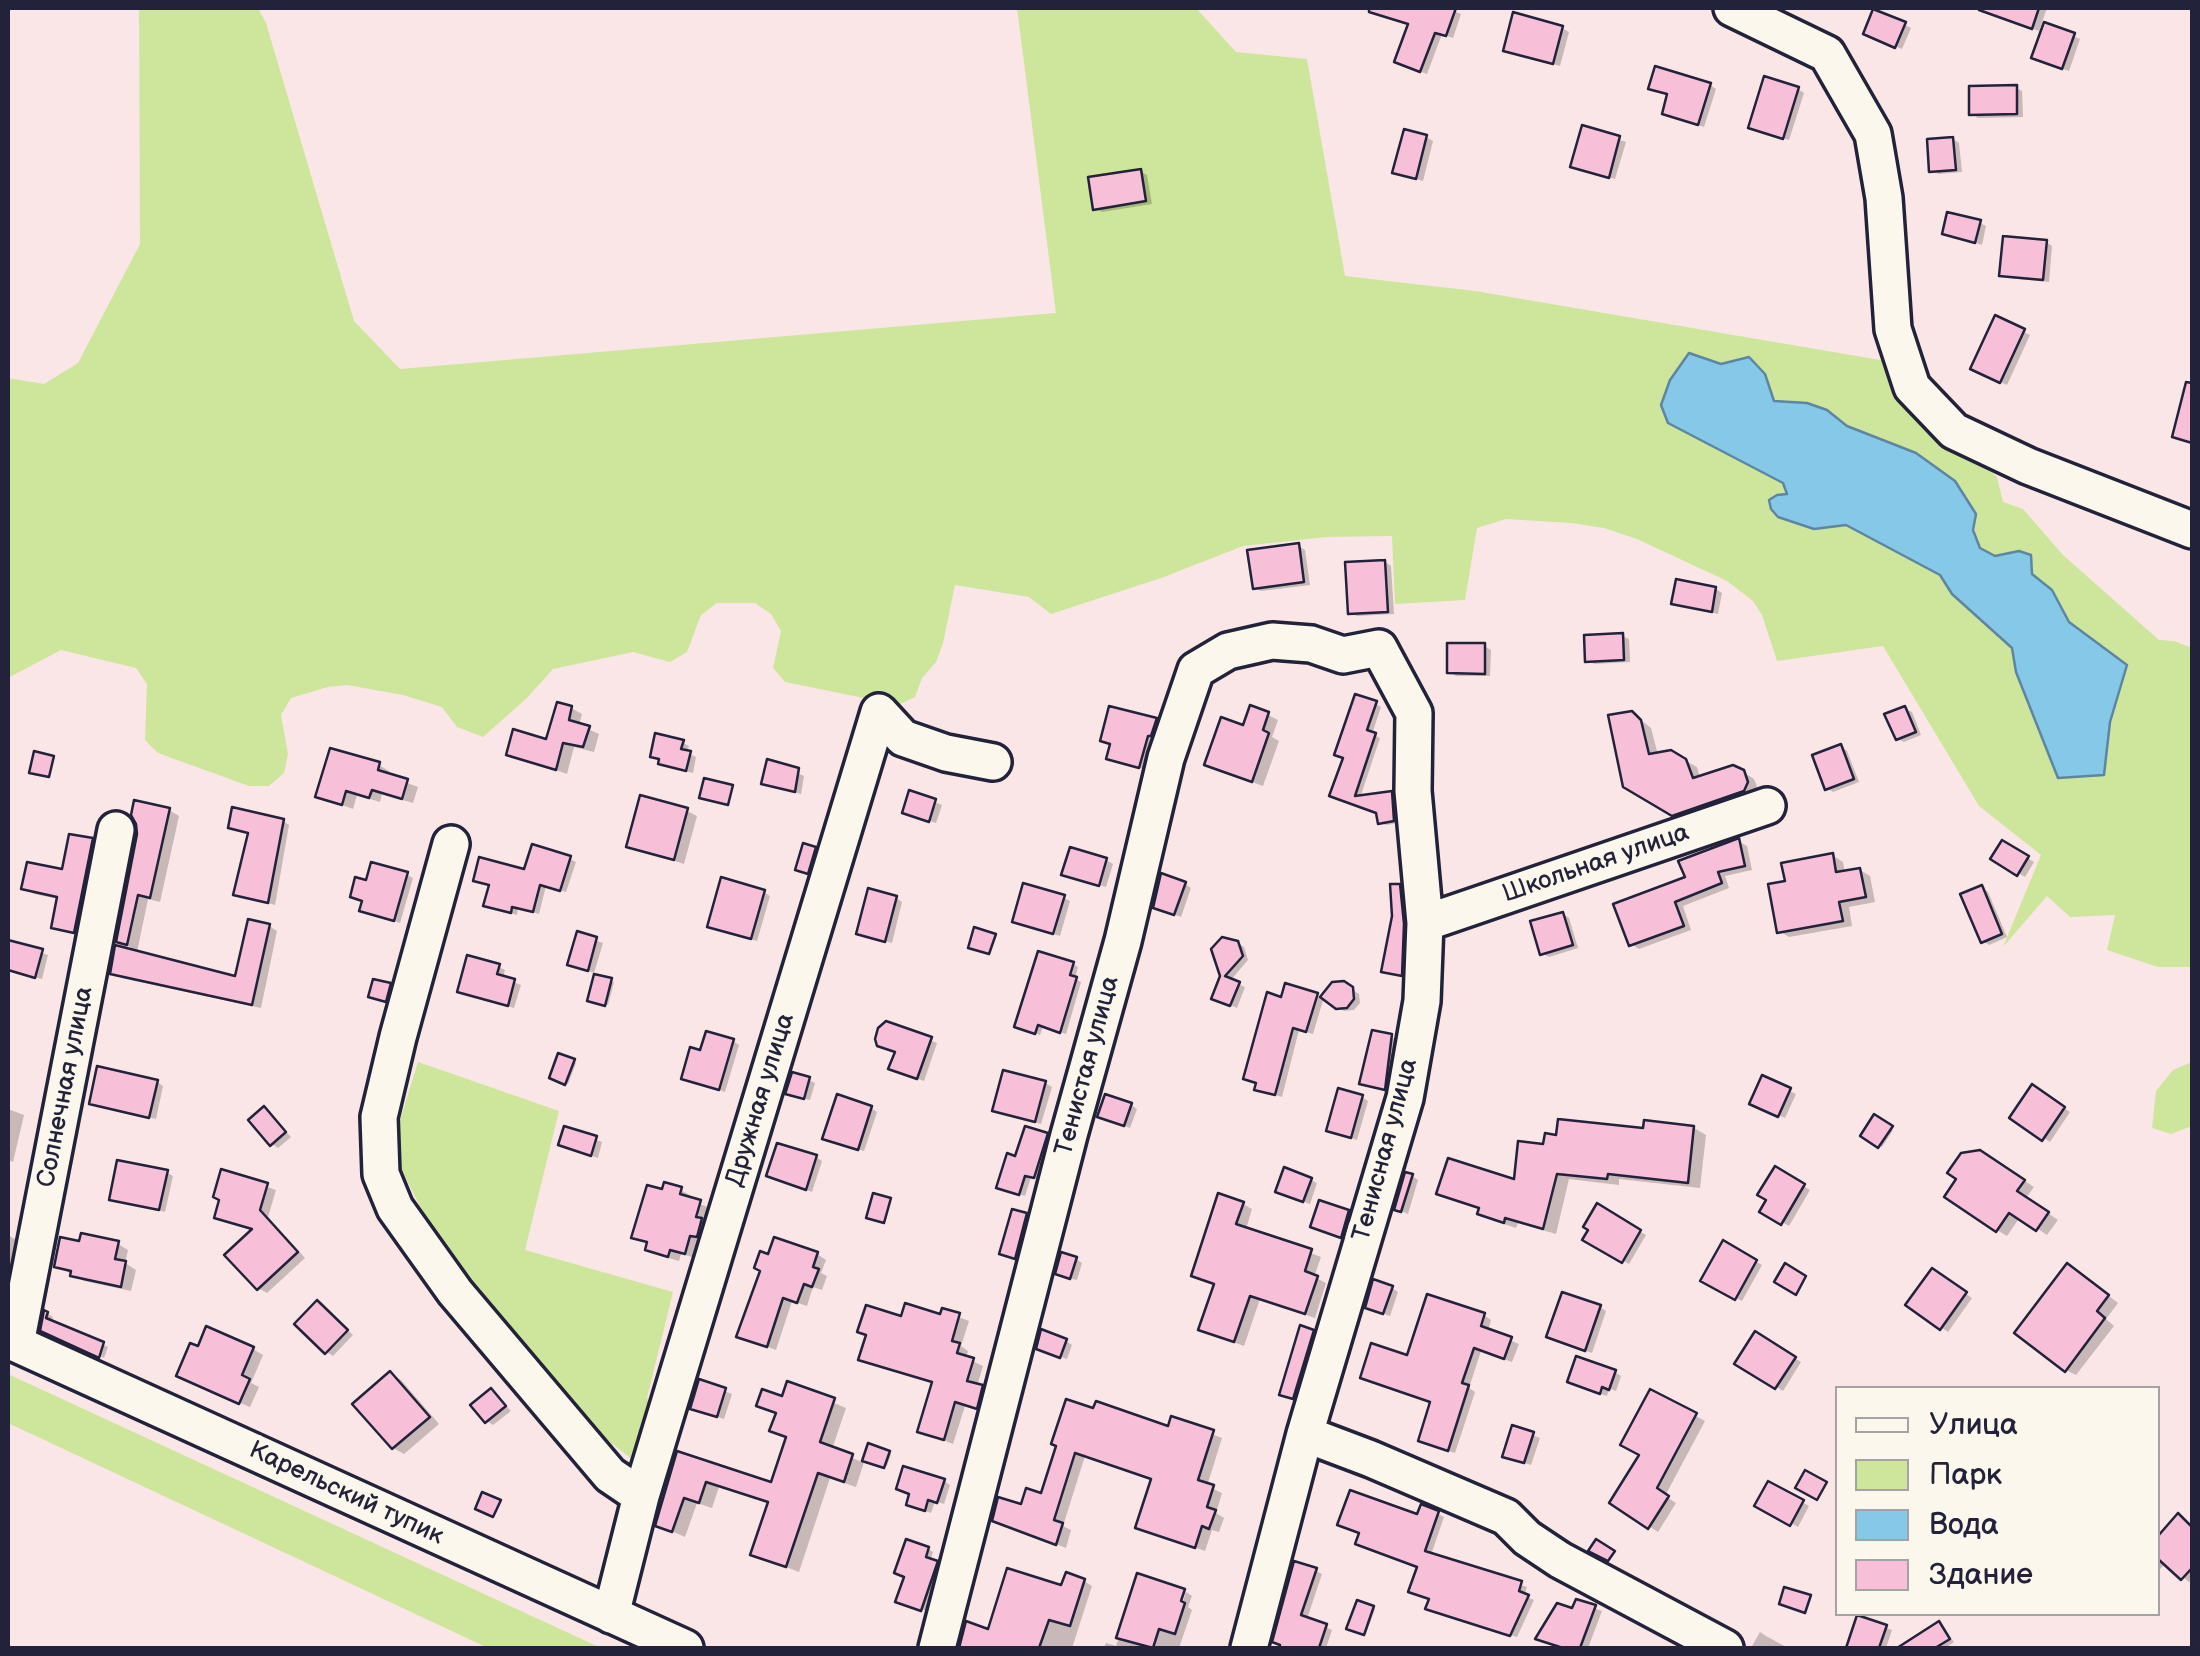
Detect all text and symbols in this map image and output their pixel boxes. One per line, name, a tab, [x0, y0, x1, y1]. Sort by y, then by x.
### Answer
street label: Школьная улица	[1499, 818, 1693, 910]
street label: Тенистая улица	[1050, 973, 1126, 1159]
street label: Солнечная улица	[32, 984, 100, 1190]
street label: Дружная улица	[720, 1010, 802, 1190]
street label: Тенисная улица	[1347, 1056, 1425, 1244]
legend	[1835, 1386, 2160, 1616]
text: Улица	[1929, 1407, 2018, 1443]
street label: Карельский тупик	[244, 1436, 448, 1552]
text: Парк	[1929, 1457, 2002, 1493]
text: Вода	[1929, 1507, 1999, 1543]
text: Здание	[1929, 1557, 2033, 1593]

